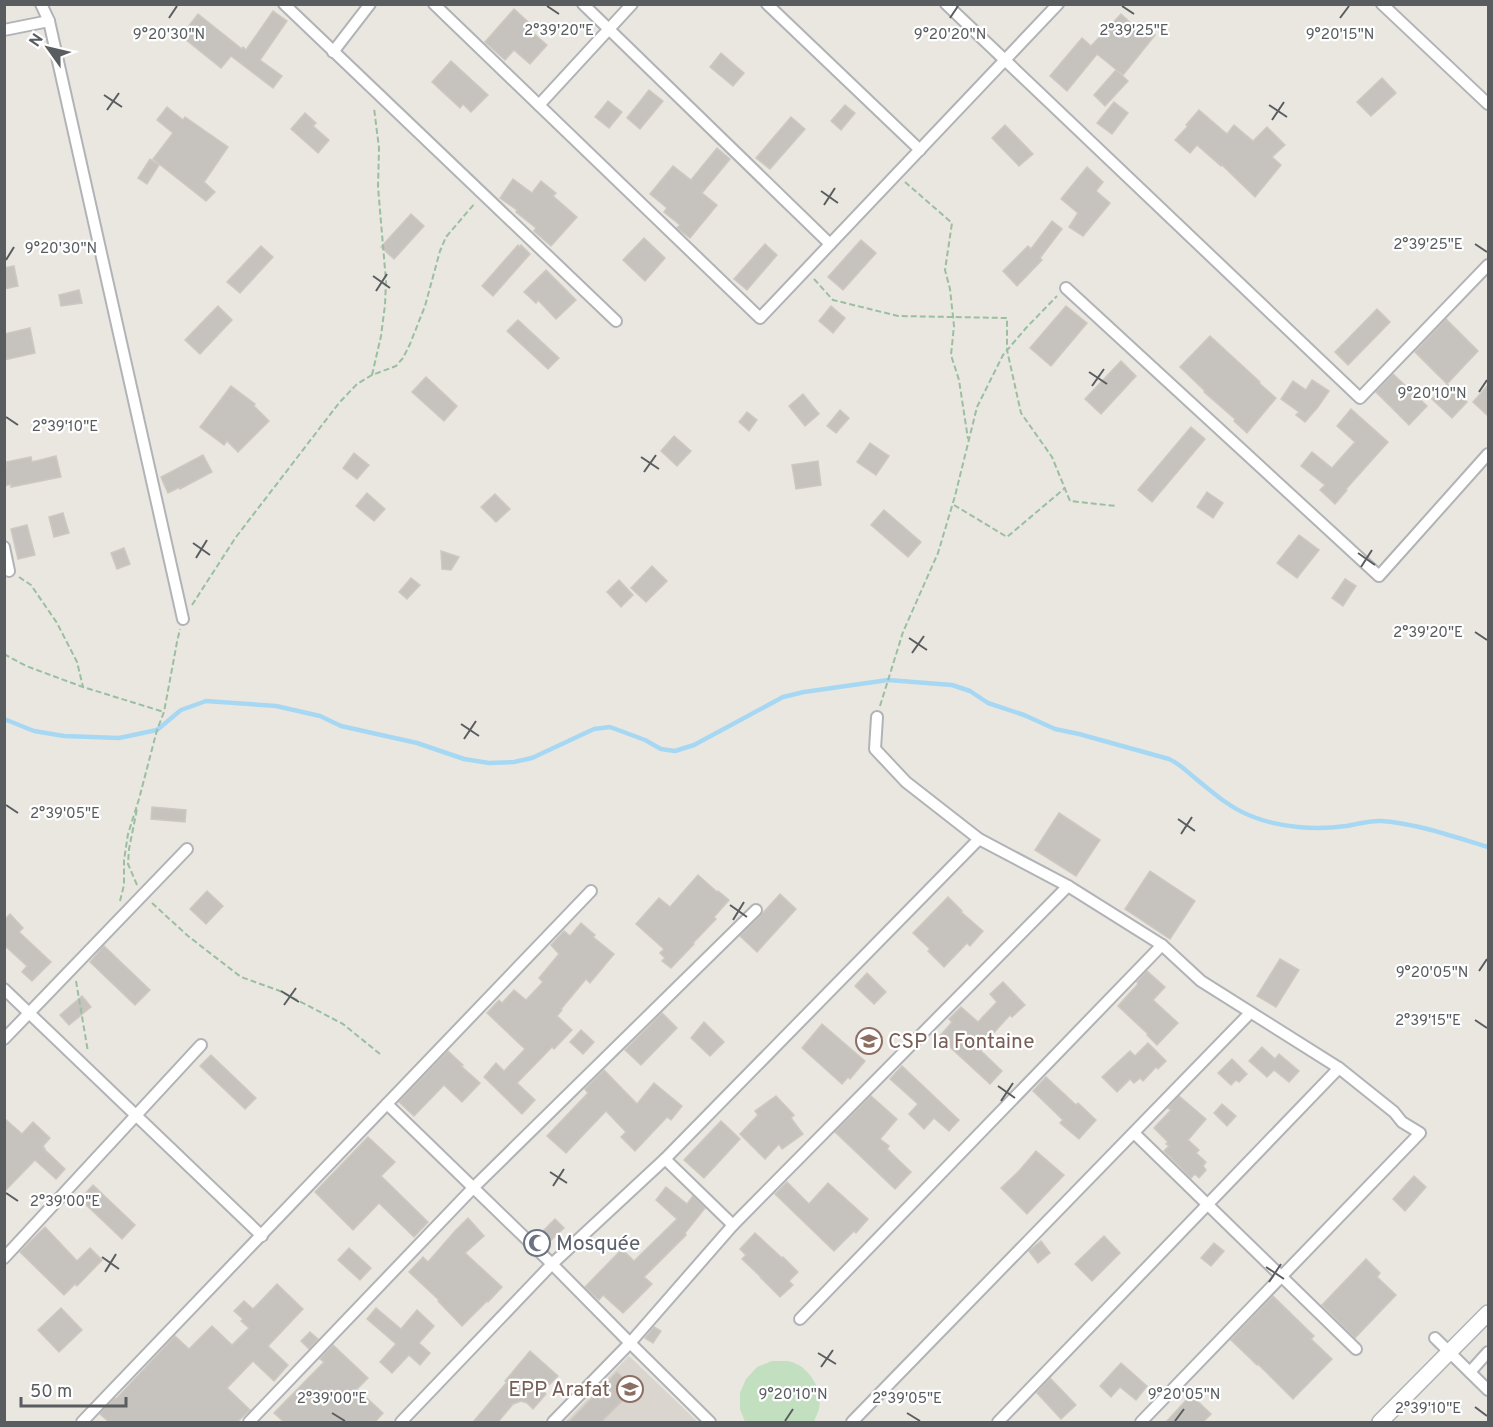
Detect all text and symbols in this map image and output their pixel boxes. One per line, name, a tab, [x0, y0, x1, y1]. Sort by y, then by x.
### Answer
north arrow	[18, 18, 78, 78]
text: 2°39'20"E	[524, 22, 594, 41]
text: 2°39'25"E	[1099, 22, 1169, 41]
text: 9°20'30"N	[133, 26, 205, 45]
text: 9°20'20"N	[914, 26, 986, 45]
text: 9°20'15"N	[1306, 26, 1374, 45]
text: N	[26, 30, 49, 51]
text: 2°39'25"E	[1393, 236, 1463, 255]
text: 9°20'30"N	[25, 240, 97, 259]
text: 9°20'10"N	[1398, 385, 1467, 404]
text: 2°39'10"E	[32, 418, 98, 437]
text: 2°39'20"E	[1393, 624, 1463, 643]
text: 2°39'05"E	[30, 805, 100, 824]
text: 9°20'05"N	[1396, 964, 1468, 983]
text: 2°39'15"E	[1395, 1012, 1461, 1031]
school or university icon: CSP la Fontaine	[854, 1026, 884, 1056]
place label: CSP la Fontaine	[888, 1029, 1035, 1056]
text: 2°39'00"E	[30, 1193, 100, 1212]
mosque icon: Mosquée	[522, 1228, 552, 1258]
place label: Mosquée	[556, 1231, 640, 1258]
scale bar	[21, 1370, 126, 1408]
school or university icon: EPP Arafat	[615, 1374, 645, 1404]
place label: EPP Arafat	[508, 1377, 610, 1404]
text: 50 m	[30, 1381, 72, 1404]
text: 9°20'10"N	[759, 1386, 828, 1405]
text: 9°20'05"N	[1148, 1386, 1220, 1405]
text: 2°39'00"E	[297, 1390, 367, 1409]
text: 2°39'05"E	[872, 1390, 942, 1409]
text: 2°39'10"E	[1395, 1400, 1461, 1419]

